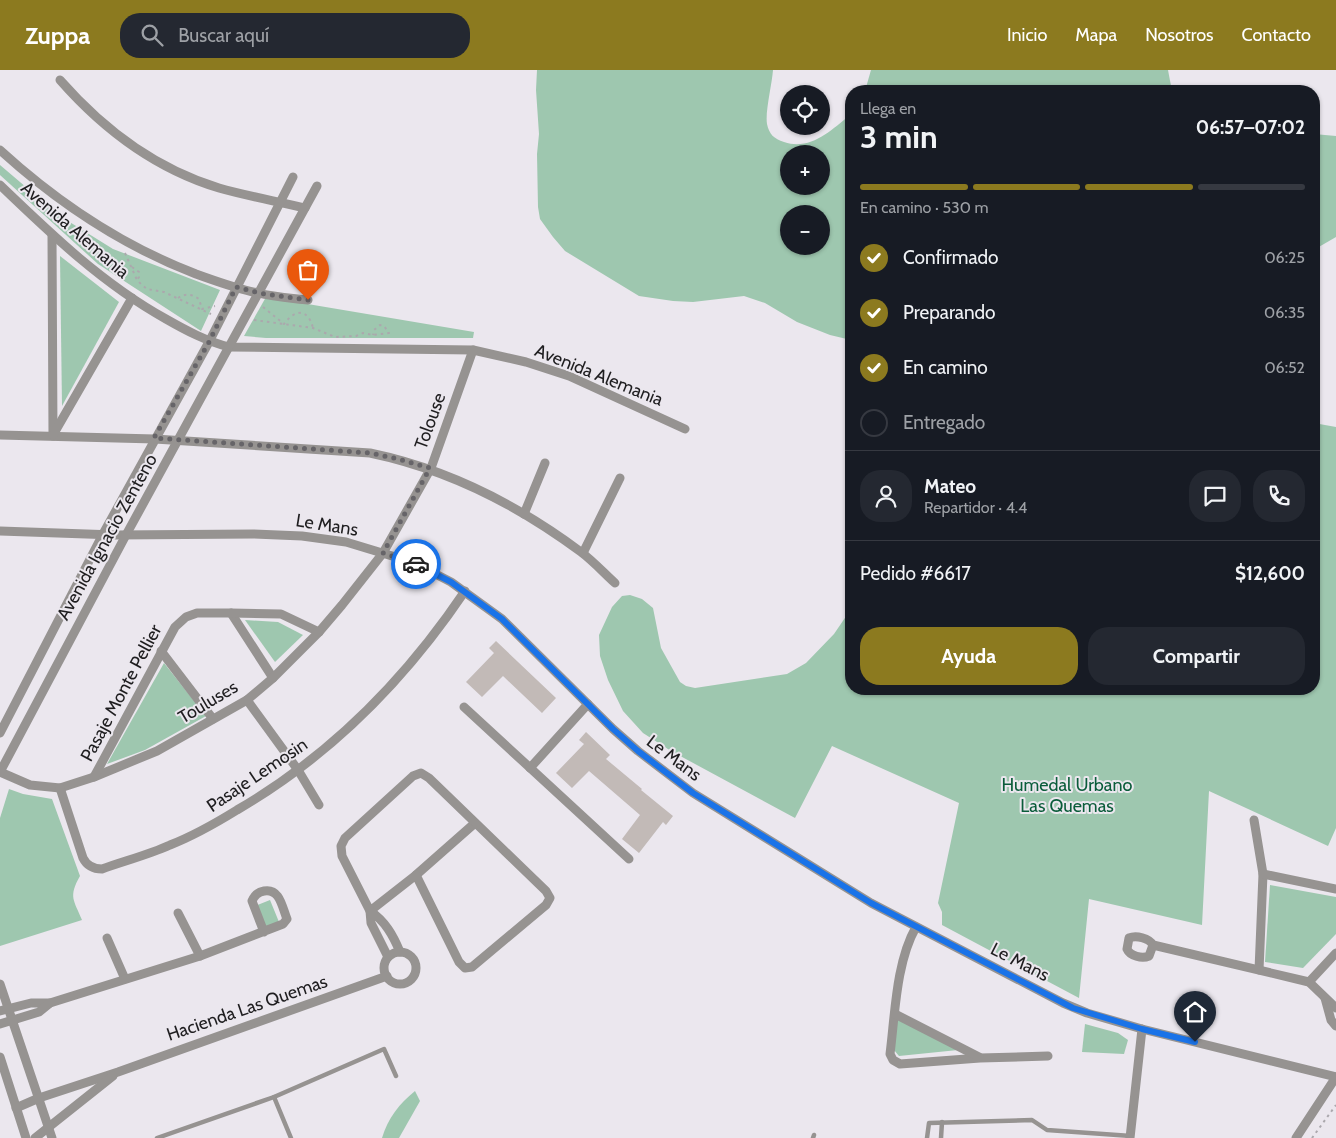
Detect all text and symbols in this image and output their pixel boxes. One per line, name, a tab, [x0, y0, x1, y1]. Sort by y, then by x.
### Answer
search box	[120, 13, 470, 58]
text: Zuppa	[25, 21, 90, 50]
icon: search	[138, 21, 166, 49]
text: Buscar aquí	[178, 24, 269, 47]
text: Inicio	[1007, 24, 1047, 46]
text: Mapa	[1075, 24, 1117, 46]
text: Nosotros	[1145, 24, 1214, 46]
text: Contacto	[1242, 24, 1311, 46]
map controls	[780, 85, 830, 255]
button: locate	[780, 85, 830, 135]
text: Llega en	[860, 99, 916, 118]
text: 06:57–07:02	[1196, 116, 1305, 139]
text: 3 min	[860, 117, 938, 156]
button: +	[780, 145, 830, 195]
street label: Avenida Alemania	[16, 177, 134, 283]
text: En camino · 530 m	[860, 198, 989, 217]
button: −	[780, 205, 830, 255]
icon: check	[860, 244, 888, 272]
text: Confirmado	[903, 246, 999, 269]
text: 06:25	[1264, 248, 1305, 267]
pin	[287, 249, 329, 300]
icon: bag	[294, 256, 322, 284]
icon: check	[860, 299, 888, 327]
text: Preparando	[903, 301, 996, 324]
text: 06:35	[1264, 303, 1305, 322]
street label: Avenida Alemania	[532, 339, 667, 411]
icon: check	[860, 354, 888, 382]
text: En camino	[903, 356, 988, 379]
text: 06:52	[1264, 358, 1305, 377]
street label: Tolouse	[410, 390, 450, 452]
text: Entregado	[903, 411, 985, 434]
street label: Avenida Ignacio Zenteno	[52, 450, 162, 624]
button: person	[860, 470, 912, 522]
button: chat	[1189, 470, 1241, 522]
button: phone	[1253, 470, 1305, 522]
text: Mateo	[924, 475, 976, 498]
text: Repartidor · 4.4	[924, 498, 1027, 517]
street label: Le Mans	[294, 509, 360, 541]
courier	[391, 539, 441, 589]
icon: car	[402, 550, 430, 578]
text: Pedido #6617	[860, 562, 971, 585]
text: $12,600	[1235, 562, 1305, 585]
street label: Pasaje Monte Pellier	[76, 621, 166, 765]
button: Ayuda	[860, 627, 1078, 685]
button: Compartir	[1088, 627, 1305, 685]
street label: Touluses	[174, 676, 242, 728]
street label: Le Mans	[642, 730, 706, 786]
street label: Pasaje Lemosin	[202, 733, 312, 817]
park label: Humedal Urbano Las Quemas	[1002, 774, 1133, 817]
street label: Le Mans	[987, 938, 1053, 986]
street label: Hacienda Las Quemas	[164, 970, 330, 1046]
pin	[1174, 991, 1216, 1042]
icon: home	[1181, 998, 1209, 1026]

